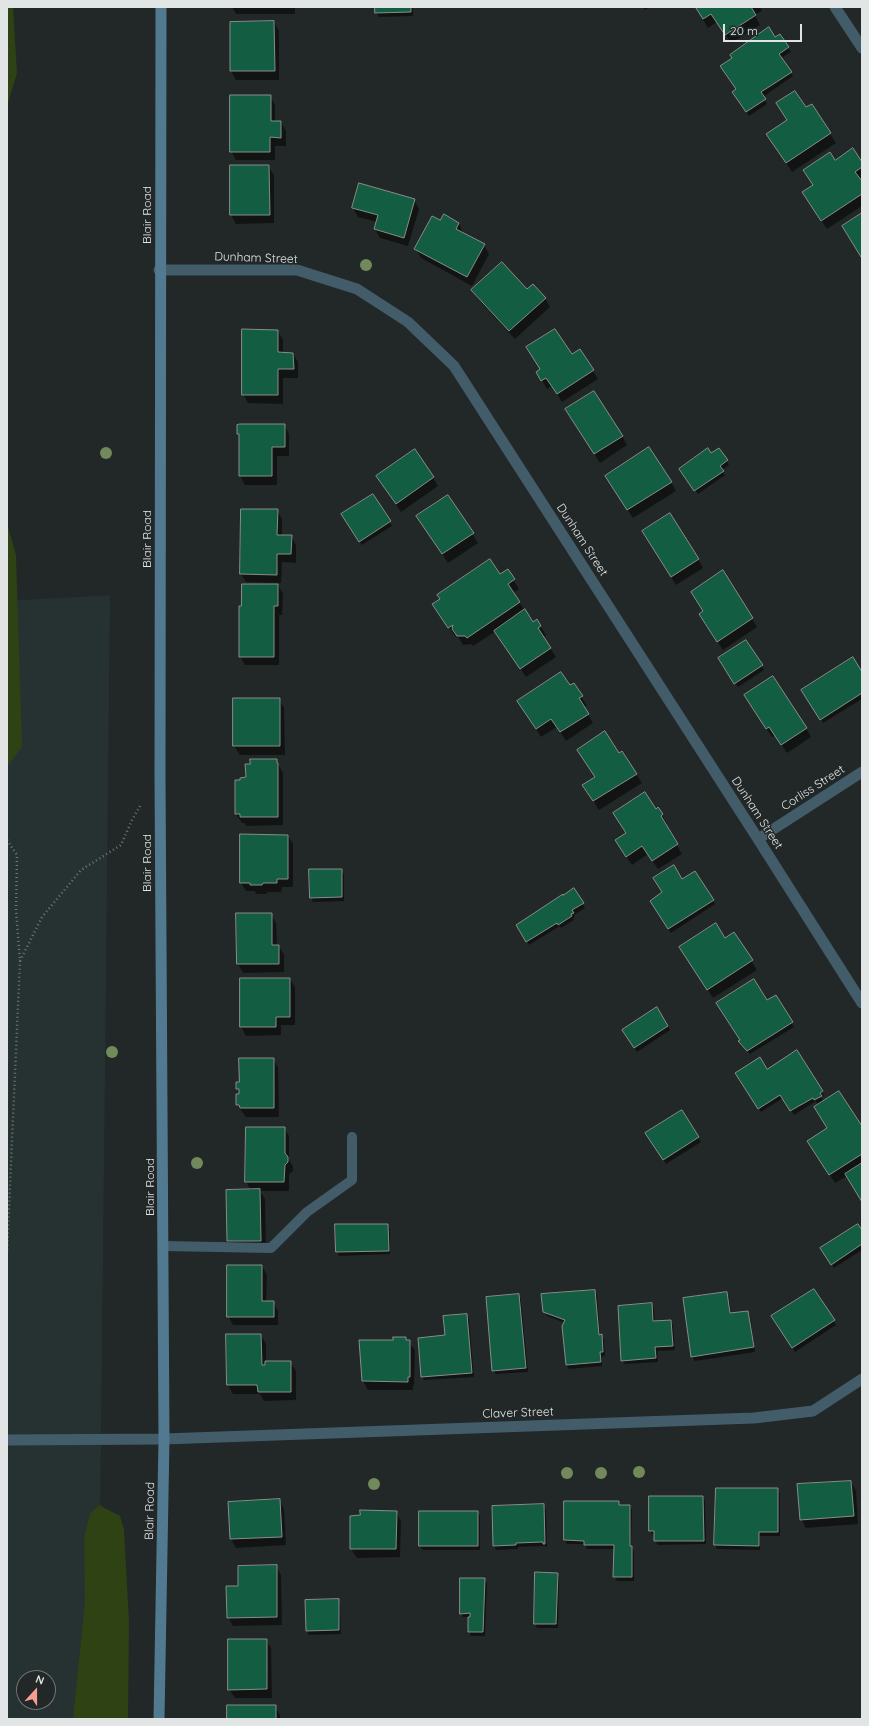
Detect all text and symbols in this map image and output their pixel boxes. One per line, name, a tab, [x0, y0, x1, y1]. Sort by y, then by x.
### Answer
scale bar	[725, 16, 804, 42]
text: 20 m	[730, 23, 758, 38]
street label: Blair Road	[140, 186, 154, 244]
street label: Dunham Street	[214, 249, 298, 267]
street label: Dunham Street	[553, 501, 611, 579]
street label: Blair Road	[140, 510, 154, 568]
street label: Corliss Street	[779, 762, 847, 814]
street label: Dunham Street	[728, 774, 786, 852]
street label: Blair Road	[140, 834, 154, 892]
street label: Blair Road	[143, 1158, 157, 1216]
street label: Claver Street	[482, 1405, 554, 1421]
street label: Blair Road	[142, 1482, 158, 1540]
north arrow	[16, 1670, 56, 1710]
text: N	[34, 1672, 46, 1688]

